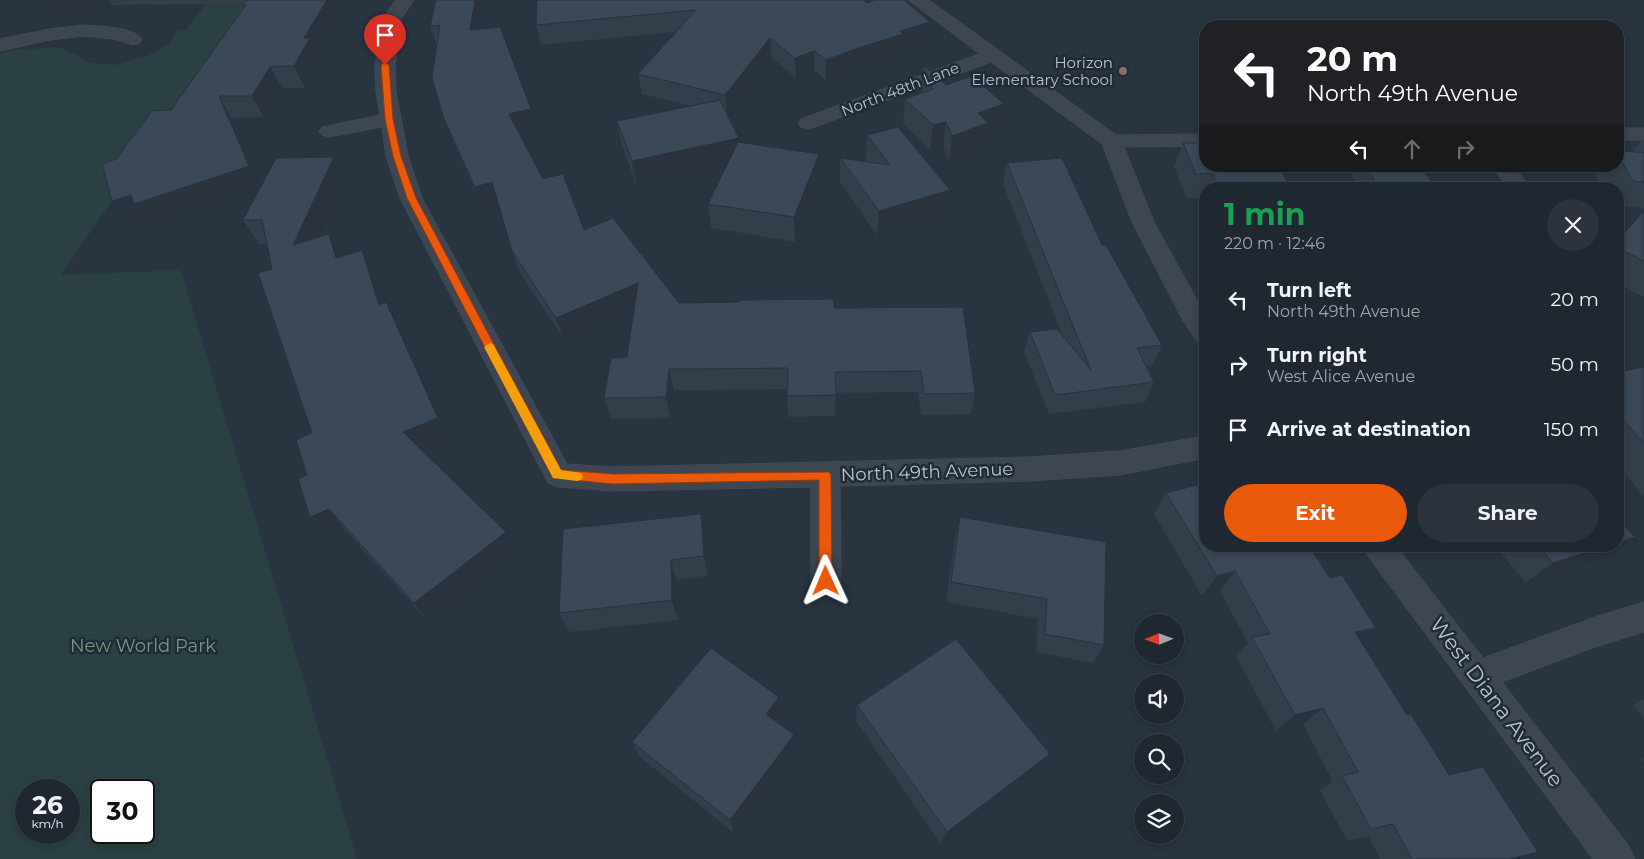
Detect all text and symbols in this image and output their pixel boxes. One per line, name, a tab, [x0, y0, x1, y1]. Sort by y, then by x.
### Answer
pin	[364, 14, 406, 65]
icon: arrive	[371, 21, 399, 49]
text: 20 m	[1307, 37, 1398, 80]
icon: left	[1224, 40, 1289, 105]
place label: Horizon Elementary School	[972, 53, 1113, 89]
street label: North 48th Lane	[838, 58, 962, 120]
marker: Horizon Elementary School	[1117, 65, 1129, 77]
text: North 49th Avenue	[1307, 80, 1518, 107]
icon: left	[1345, 135, 1373, 163]
icon: ahead	[1398, 135, 1426, 163]
icon: right	[1451, 135, 1479, 163]
text: 1 min	[1224, 196, 1305, 233]
button: close	[1547, 199, 1599, 251]
text: 220 m · 12:46	[1224, 234, 1325, 253]
text: Turn left	[1267, 279, 1352, 302]
icon: left	[1224, 286, 1252, 314]
text: 20 m	[1551, 288, 1599, 311]
text: North 49th Avenue	[1267, 302, 1420, 321]
text: Turn right	[1267, 344, 1367, 367]
icon: right	[1224, 351, 1252, 379]
text: 50 m	[1551, 353, 1599, 376]
text: West Alice Avenue	[1267, 367, 1415, 386]
icon: arrive	[1224, 416, 1252, 444]
text: Arrive at destination	[1267, 418, 1471, 441]
text: 150 m	[1544, 418, 1599, 441]
street label: North 49th Avenue	[840, 458, 1014, 486]
button: Exit	[1224, 484, 1407, 542]
button: Share	[1417, 484, 1599, 542]
position arrow	[799, 554, 851, 606]
street label: West Diana Avenue	[1425, 612, 1569, 792]
north arrow	[1134, 614, 1184, 664]
map controls	[1134, 614, 1184, 844]
park label: New World Park	[70, 635, 216, 657]
button: sound	[1134, 674, 1184, 724]
button: search	[1134, 734, 1184, 784]
speed limit sign: 30	[90, 779, 155, 844]
text: 26	[32, 790, 63, 820]
button: layers	[1134, 794, 1184, 844]
text: km/h	[31, 816, 64, 831]

